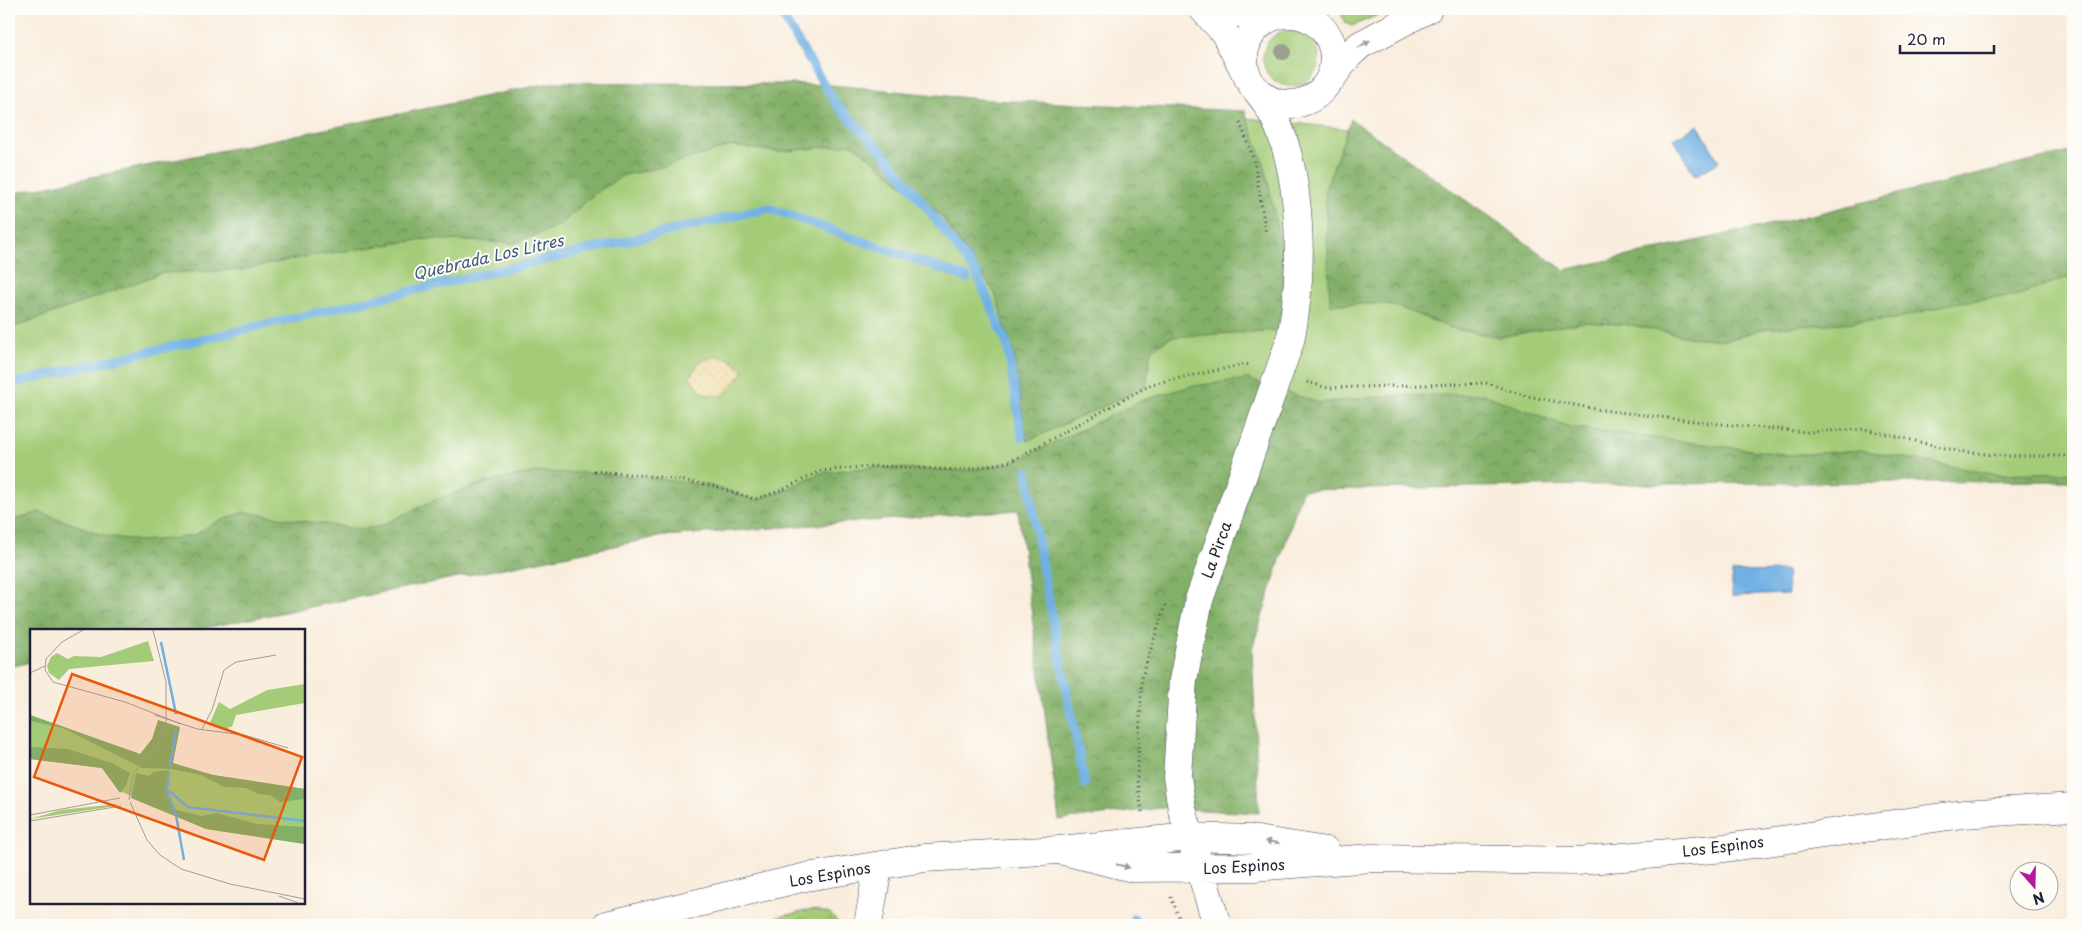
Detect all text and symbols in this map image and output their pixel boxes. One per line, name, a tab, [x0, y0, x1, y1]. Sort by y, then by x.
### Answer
scale bar	[1900, 22, 1993, 54]
text: 20 m	[1907, 27, 1946, 50]
one-way arrow	[1357, 39, 1371, 48]
water label: Quebrada Los Litres	[410, 227, 567, 285]
street label: La Pirca	[1195, 517, 1237, 581]
inset map	[30, 629, 305, 904]
street label: Los Espinos	[1681, 829, 1765, 862]
one-way arrow	[1263, 838, 1279, 846]
street label: Los Espinos	[1202, 852, 1286, 879]
street label: Los Espinos	[787, 855, 872, 892]
one-way arrow	[1116, 862, 1131, 870]
north arrow	[2010, 862, 2060, 912]
text: N	[2030, 887, 2047, 910]

